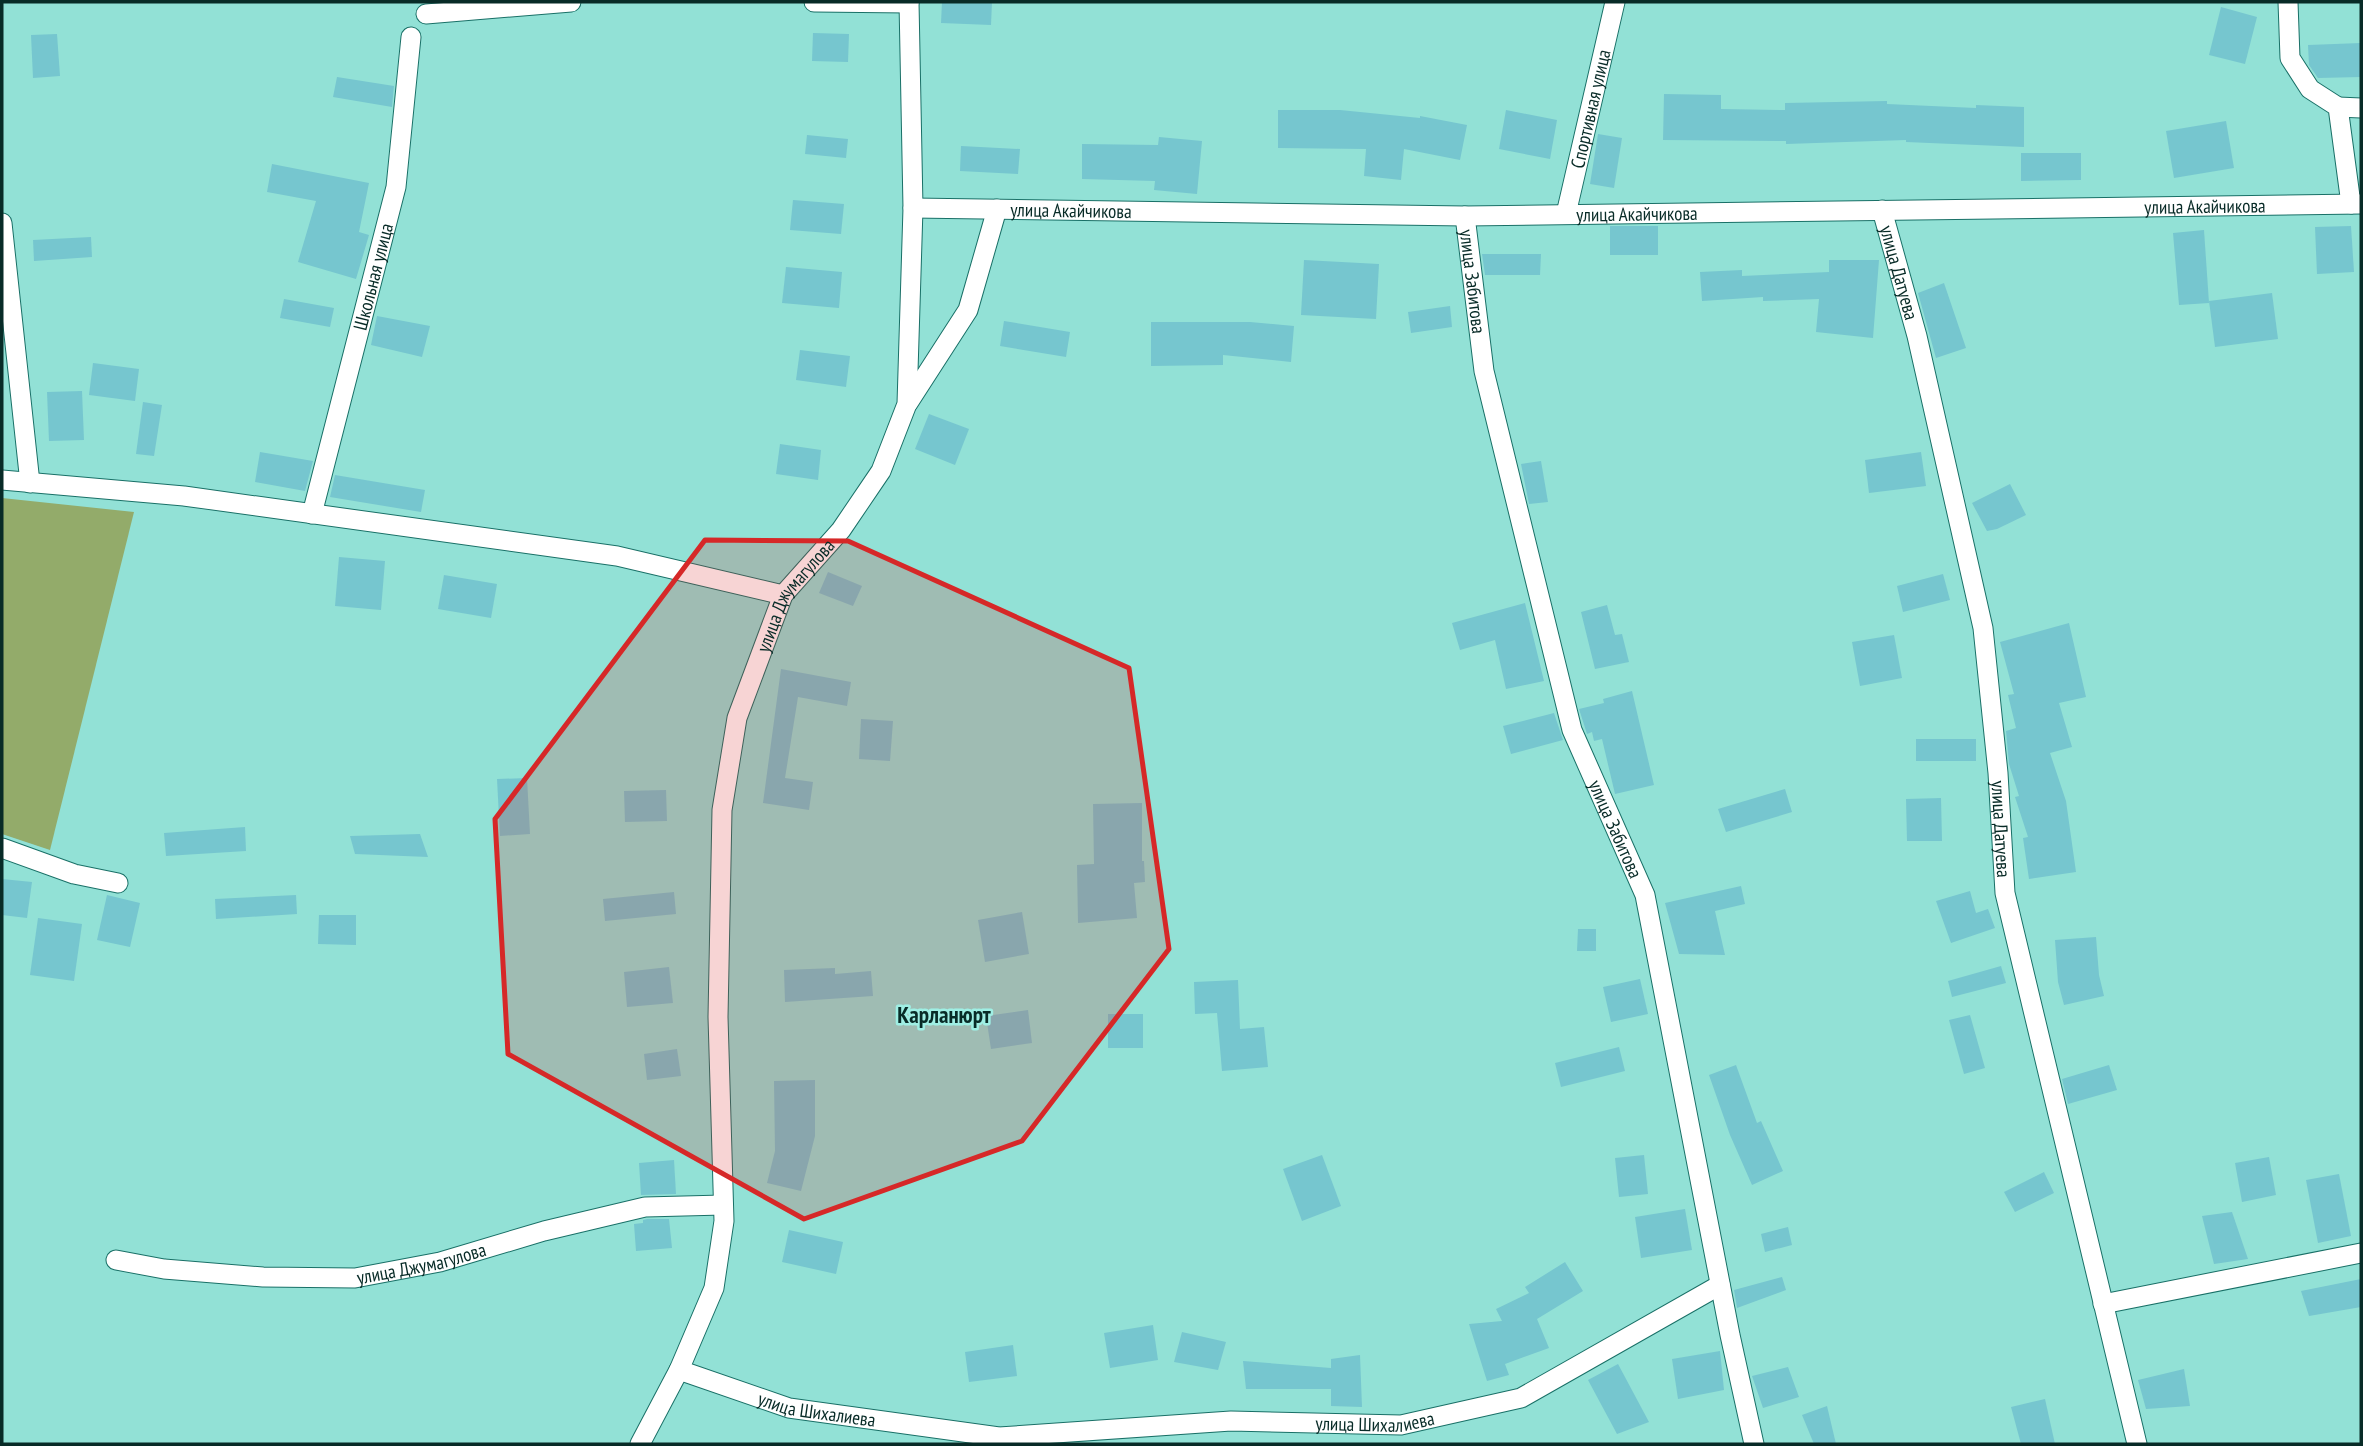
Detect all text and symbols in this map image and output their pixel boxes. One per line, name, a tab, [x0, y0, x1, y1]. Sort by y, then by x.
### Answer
street label: Спортивная улица	[1565, 47, 1616, 171]
street label: улица Акайчикова	[2144, 193, 2266, 219]
street label: улица Акайчикова	[1010, 197, 1132, 223]
street label: улица Акайчикова	[1576, 201, 1698, 227]
street label: Школьная улица	[348, 221, 398, 333]
street label: улица Датуева	[1875, 223, 1924, 323]
street label: улица Забитова	[1455, 228, 1491, 335]
street label: улица Джумагулова	[751, 534, 840, 655]
street label: улица Забитова	[1584, 776, 1648, 882]
street label: улица Датуева	[1986, 780, 2016, 878]
district label: Карланюрт	[897, 1000, 991, 1029]
street label: улица Джумагулова	[355, 1237, 489, 1289]
street label: улица Шихалиева	[755, 1386, 877, 1432]
street label: улица Шихалиева	[1315, 1406, 1436, 1437]

